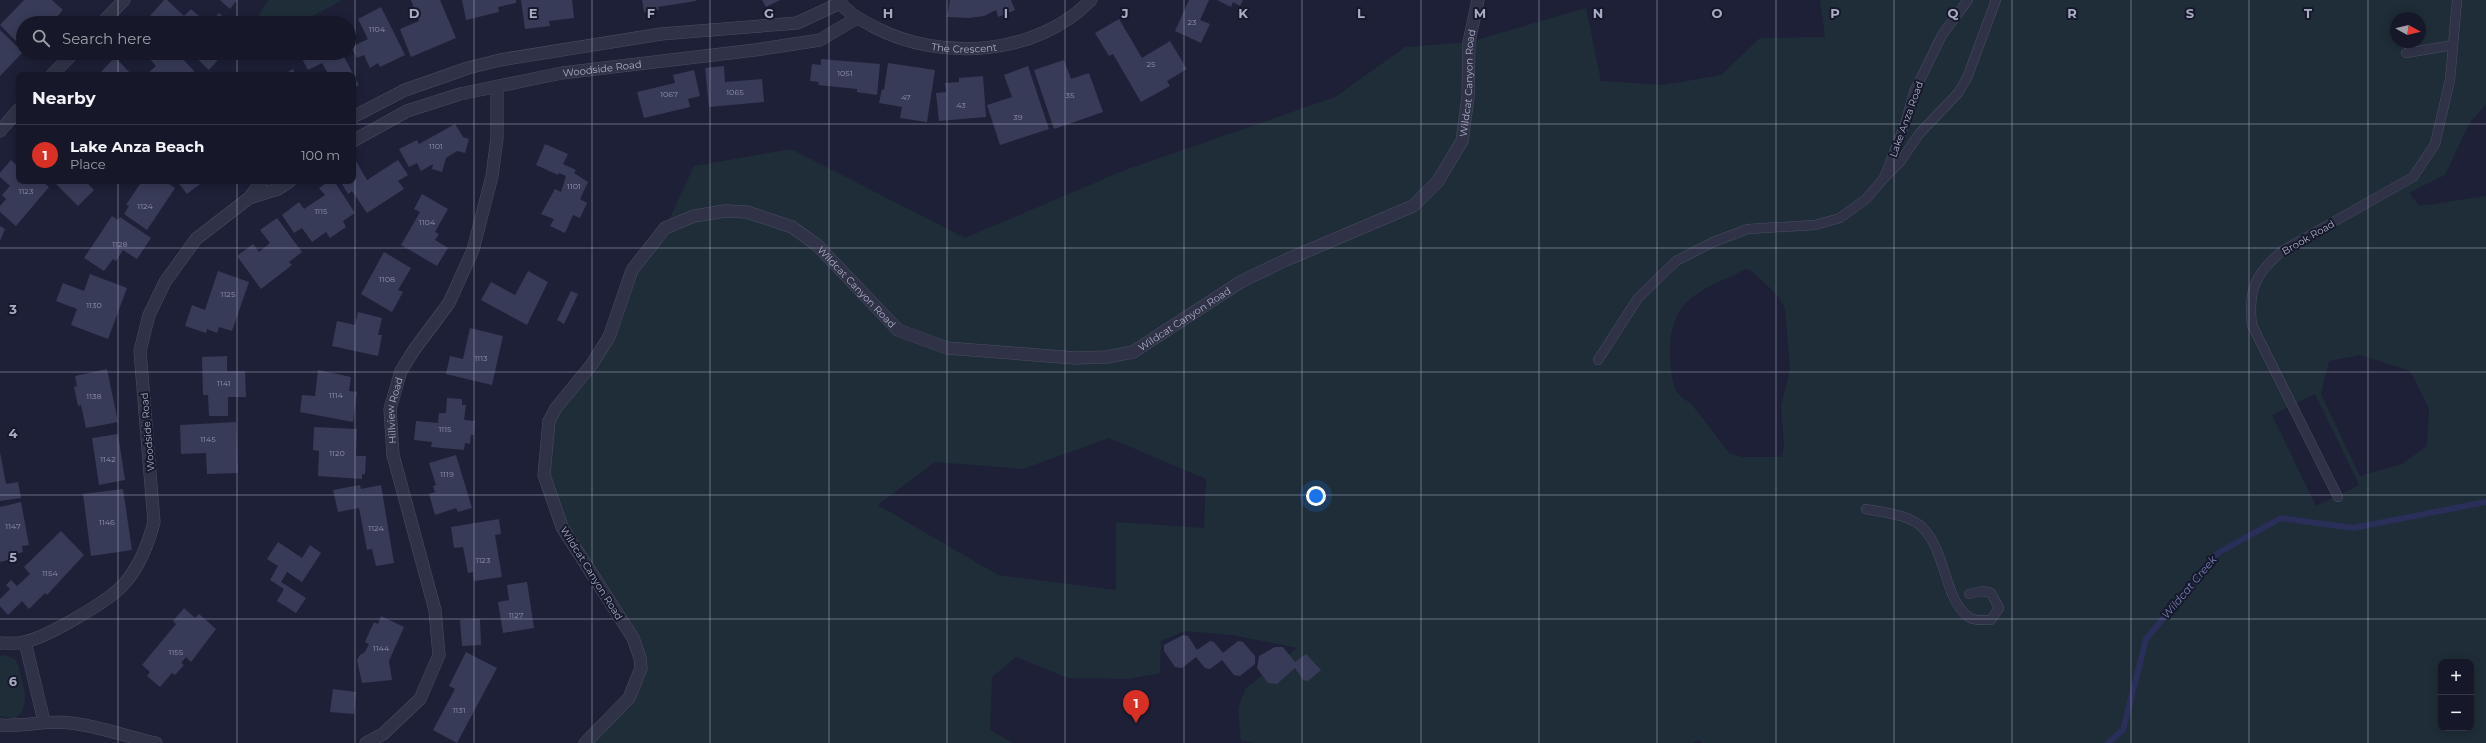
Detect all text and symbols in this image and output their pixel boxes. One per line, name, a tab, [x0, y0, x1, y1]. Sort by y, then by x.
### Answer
text: D	[409, 5, 420, 21]
text: E	[529, 5, 538, 21]
text: F	[647, 5, 655, 21]
text: G	[764, 5, 774, 21]
text: H	[883, 5, 893, 21]
text: I	[1004, 5, 1008, 21]
text: J	[1120, 5, 1129, 21]
text: K	[1238, 5, 1248, 21]
text: L	[1357, 5, 1365, 21]
text: M	[1474, 5, 1486, 21]
text: N	[1593, 5, 1603, 21]
text: O	[1712, 5, 1723, 21]
text: P	[1830, 5, 1840, 21]
text: Q	[1948, 5, 1959, 21]
text: R	[2067, 5, 2077, 21]
text: S	[2186, 5, 2194, 21]
text: T	[2304, 5, 2312, 21]
north arrow	[2390, 12, 2426, 48]
search box	[16, 16, 356, 60]
house number: 23	[1187, 17, 1197, 27]
house number: 1104	[369, 24, 386, 34]
icon: search	[30, 27, 52, 49]
street label: Wildcat Canyon Road	[1457, 28, 1479, 138]
text: Search here	[62, 29, 151, 48]
street label: The Crescent	[930, 40, 998, 56]
street label: Woodside Road	[562, 58, 642, 80]
house number: 25	[1146, 59, 1156, 69]
house number: 1051	[837, 68, 853, 78]
street label: Lake Anza Road	[1887, 79, 1926, 159]
house number: 1065	[726, 87, 744, 97]
text: Nearby	[32, 88, 96, 108]
house number: 1067	[660, 89, 678, 99]
house number: 35	[1066, 90, 1075, 100]
house number: 47	[901, 92, 911, 102]
house number: 43	[956, 100, 966, 110]
house number: 39	[1013, 112, 1023, 122]
text: Lake Anza Beach	[70, 137, 204, 156]
house number: 1101	[429, 141, 443, 151]
text: 1	[42, 147, 48, 163]
text: 100 m	[301, 147, 340, 163]
text: Place	[70, 156, 106, 172]
house number: 1101	[567, 181, 581, 191]
house number: 1123	[19, 186, 34, 196]
house number: 1124	[137, 201, 153, 211]
house number: 1115	[314, 206, 328, 216]
house number: 1104	[419, 217, 436, 227]
street label: Brook Road	[2280, 217, 2337, 258]
house number: 1128	[112, 239, 128, 249]
street label: Wildcat Canyon Road	[814, 244, 898, 331]
house number: 1108	[379, 274, 395, 284]
street label: Wildcat Canyon Road	[1136, 284, 1233, 354]
house number: 1125	[221, 289, 236, 299]
house number: 1130	[86, 300, 102, 310]
text: 3	[8, 301, 17, 317]
house number: 1113	[474, 353, 488, 363]
street label: Hillview Road	[384, 376, 406, 444]
house number: 1141	[217, 378, 231, 388]
house number: 1114	[329, 390, 344, 400]
house number: 1138	[86, 391, 102, 401]
street label: Woodside Road	[138, 392, 157, 472]
house number: 1115	[438, 424, 452, 434]
text: 4	[9, 425, 18, 441]
house number: 1145	[200, 434, 216, 444]
house number: 1120	[329, 448, 345, 458]
house number: 1142	[100, 454, 116, 464]
house number: 1119	[440, 469, 454, 479]
your location	[1306, 486, 1326, 506]
house number: 1146	[99, 517, 115, 527]
house number: 1147	[5, 521, 21, 531]
house number: 1124	[368, 523, 384, 533]
street label: Wildcat Canyon Road	[557, 524, 626, 622]
text: 5	[9, 549, 17, 565]
water label: Wildcat Creek	[2159, 552, 2220, 621]
house number: 1123	[476, 555, 491, 565]
house number: 1154	[42, 568, 59, 578]
house number: 1127	[508, 610, 524, 620]
house number: 1144	[373, 643, 390, 653]
house number: 1155	[169, 647, 184, 657]
map controls	[2438, 659, 2474, 731]
button: +	[2438, 659, 2474, 695]
text: 6	[9, 673, 18, 689]
pin: 1	[1123, 690, 1149, 723]
button: −	[2438, 695, 2474, 731]
house number: 1131	[452, 705, 466, 715]

